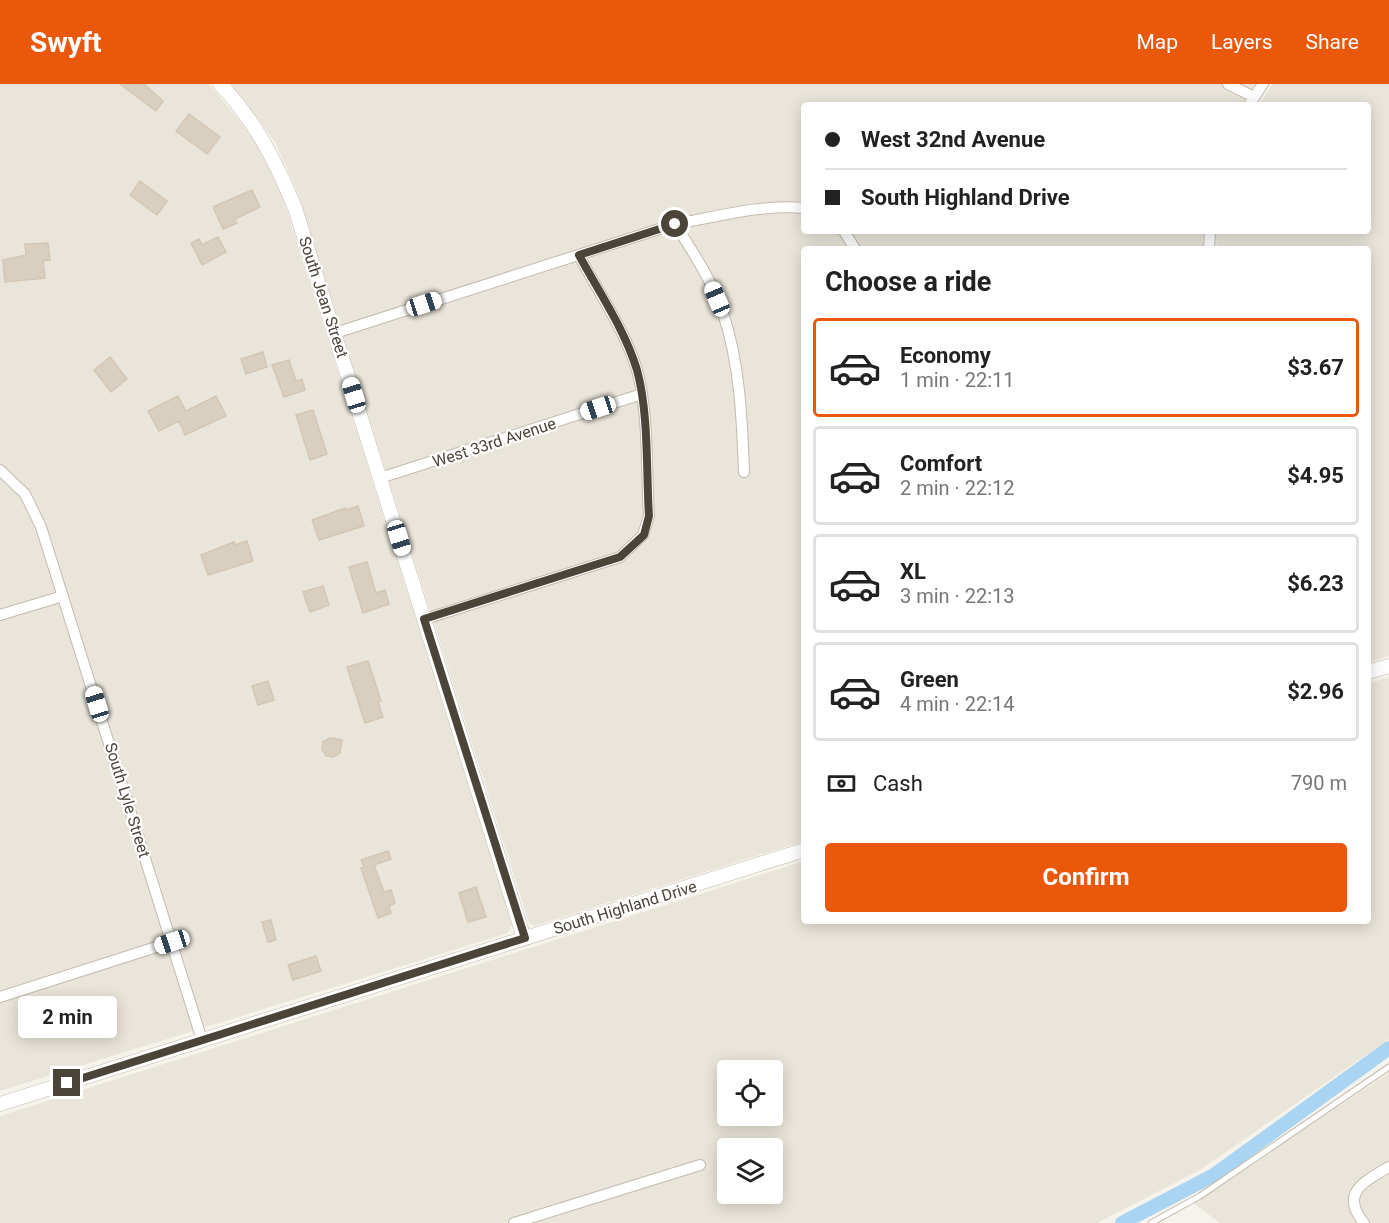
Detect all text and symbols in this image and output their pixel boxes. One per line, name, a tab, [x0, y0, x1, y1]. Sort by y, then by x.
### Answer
text: Swyft	[30, 26, 102, 59]
text: Map	[1136, 30, 1178, 54]
text: Layers	[1211, 30, 1272, 54]
text: Share	[1305, 30, 1359, 54]
text: West 32nd Avenue	[861, 127, 1045, 152]
text: South Highland Drive	[861, 185, 1070, 210]
route start	[661, 210, 688, 237]
street label: South Jean Street	[295, 234, 352, 360]
text: Choose a ride	[825, 266, 991, 298]
car	[702, 279, 732, 319]
car	[404, 290, 444, 318]
icon: car	[828, 341, 882, 395]
text: Economy	[900, 343, 991, 368]
text: $3.67	[1287, 355, 1344, 380]
text: 1 min · 22:11	[900, 368, 1015, 392]
car	[340, 375, 368, 415]
car	[578, 394, 618, 422]
street label: West 33rd Avenue	[430, 414, 558, 471]
icon: car	[828, 449, 882, 503]
text: Comfort	[900, 451, 982, 476]
text: $4.95	[1287, 463, 1344, 488]
text: 2 min · 22:12	[900, 476, 1015, 500]
car	[385, 518, 413, 558]
icon: car	[828, 557, 882, 611]
text: XL	[900, 559, 926, 584]
text: $6.23	[1287, 571, 1344, 596]
text: 3 min · 22:13	[900, 584, 1015, 608]
icon: car	[828, 665, 882, 719]
text: Green	[900, 667, 959, 692]
text: $2.96	[1287, 679, 1344, 704]
car	[83, 684, 111, 724]
text: 4 min · 22:14	[900, 692, 1015, 716]
street label: South Lyle Street	[101, 740, 154, 860]
icon: cash	[825, 767, 858, 800]
text: Cash	[873, 771, 923, 796]
text: 790 m	[1291, 771, 1347, 795]
button: Confirm	[825, 843, 1347, 912]
street label: South Highland Drive	[551, 877, 699, 938]
car	[152, 928, 192, 956]
callout: 2 min	[17, 996, 116, 1038]
text: 2 min	[42, 1005, 93, 1029]
map controls	[717, 1060, 783, 1204]
button: locate	[717, 1060, 783, 1126]
route end	[53, 1069, 80, 1096]
button: layers	[717, 1138, 783, 1204]

